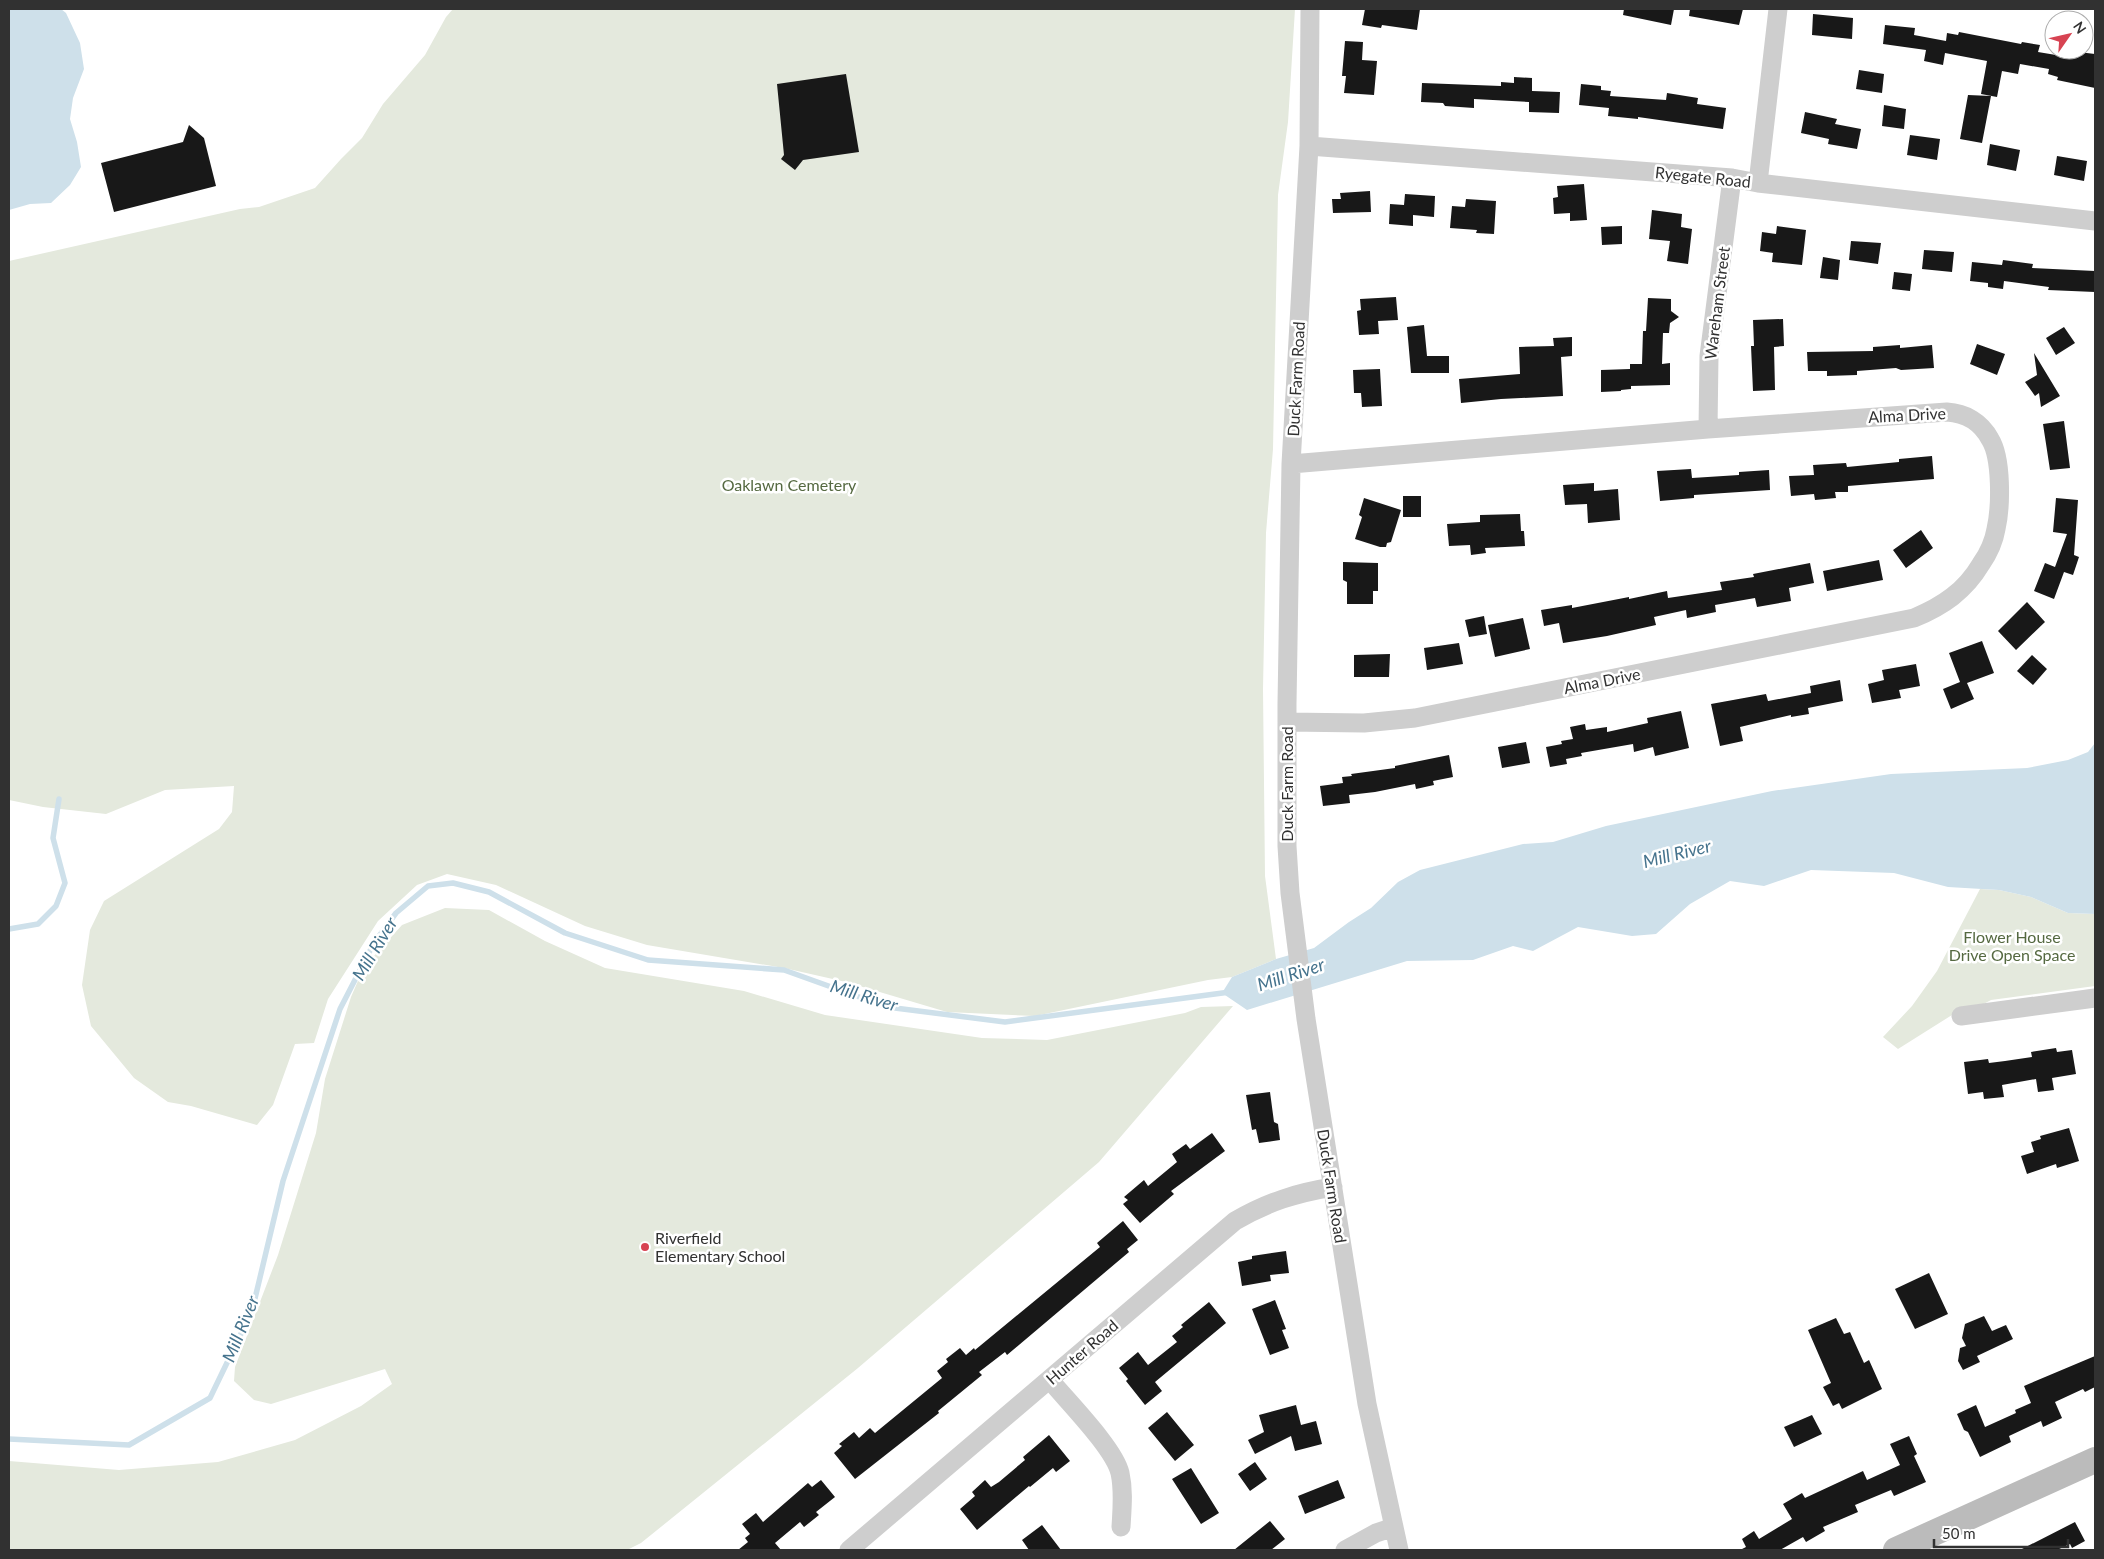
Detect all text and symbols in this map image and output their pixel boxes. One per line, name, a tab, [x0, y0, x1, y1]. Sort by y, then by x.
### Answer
north arrow	[2044, 10, 2094, 60]
text: N	[2070, 18, 2090, 37]
street label: Ryegate Road	[1654, 162, 1752, 191]
street label: Wareham Street	[1700, 245, 1733, 361]
street label: Duck Farm Road	[1283, 321, 1308, 437]
street label: Alma Drive	[1868, 403, 1946, 426]
park label: Oaklawn Cemetery	[722, 475, 857, 494]
street label: Alma Drive	[1562, 664, 1642, 697]
street label: Duck Farm Road	[1277, 726, 1296, 842]
water label: Mill River	[1640, 834, 1714, 872]
water label: Mill River	[347, 912, 402, 984]
park label: Flower House Drive Open Space	[1949, 927, 2075, 964]
water label: Mill River	[1254, 953, 1328, 995]
water label: Mill River	[828, 974, 902, 1016]
street label: Duck Farm Road	[1314, 1128, 1351, 1244]
place label: Riverfield Elementary School	[655, 1228, 785, 1265]
marker: Riverfield Elementary School	[639, 1241, 651, 1253]
water label: Mill River	[217, 1291, 264, 1365]
street label: Hunter Road	[1042, 1315, 1122, 1388]
scale bar	[1934, 1516, 2068, 1548]
text: 50 m	[1942, 1524, 1976, 1542]

